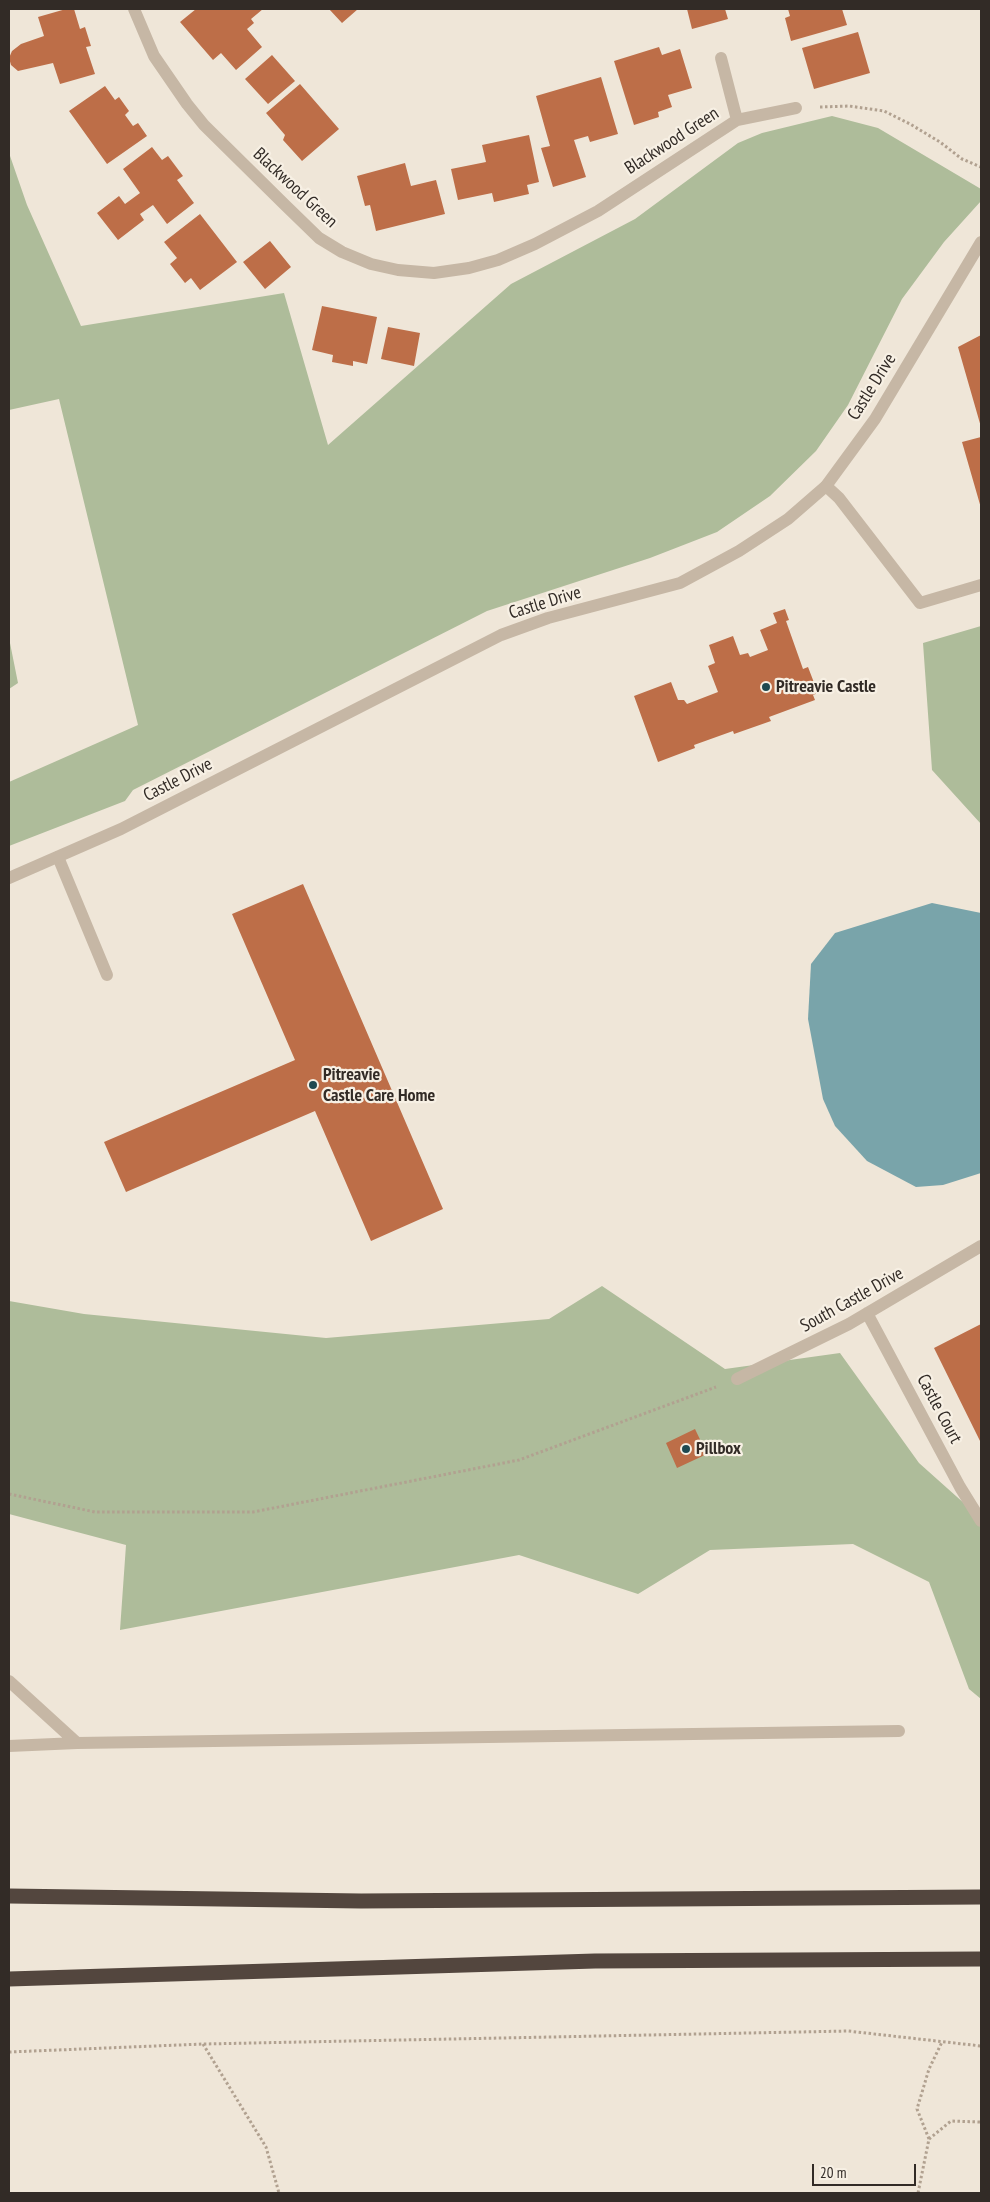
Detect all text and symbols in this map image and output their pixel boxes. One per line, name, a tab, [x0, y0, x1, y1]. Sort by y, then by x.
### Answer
street label: Blackwood Green	[621, 103, 723, 179]
street label: Blackwood Green	[248, 144, 342, 232]
street label: Castle Drive	[843, 350, 901, 424]
street label: Castle Drive	[506, 582, 584, 624]
place label: Pitreavie Castle	[776, 676, 876, 698]
marker: Pitreavie Castle	[760, 681, 772, 693]
street label: Castle Drive	[140, 753, 216, 807]
place label: Pitreavie Castle Care Home	[323, 1064, 435, 1106]
marker: Pitreavie Castle Care Home	[307, 1079, 319, 1091]
street label: South Castle Drive	[797, 1263, 907, 1337]
street label: Castle Court	[912, 1371, 966, 1447]
place label: Pillbox	[696, 1438, 741, 1460]
marker: Pillbox	[680, 1443, 692, 1455]
scale bar	[815, 2154, 919, 2186]
text: 20 m	[820, 2163, 846, 2182]

